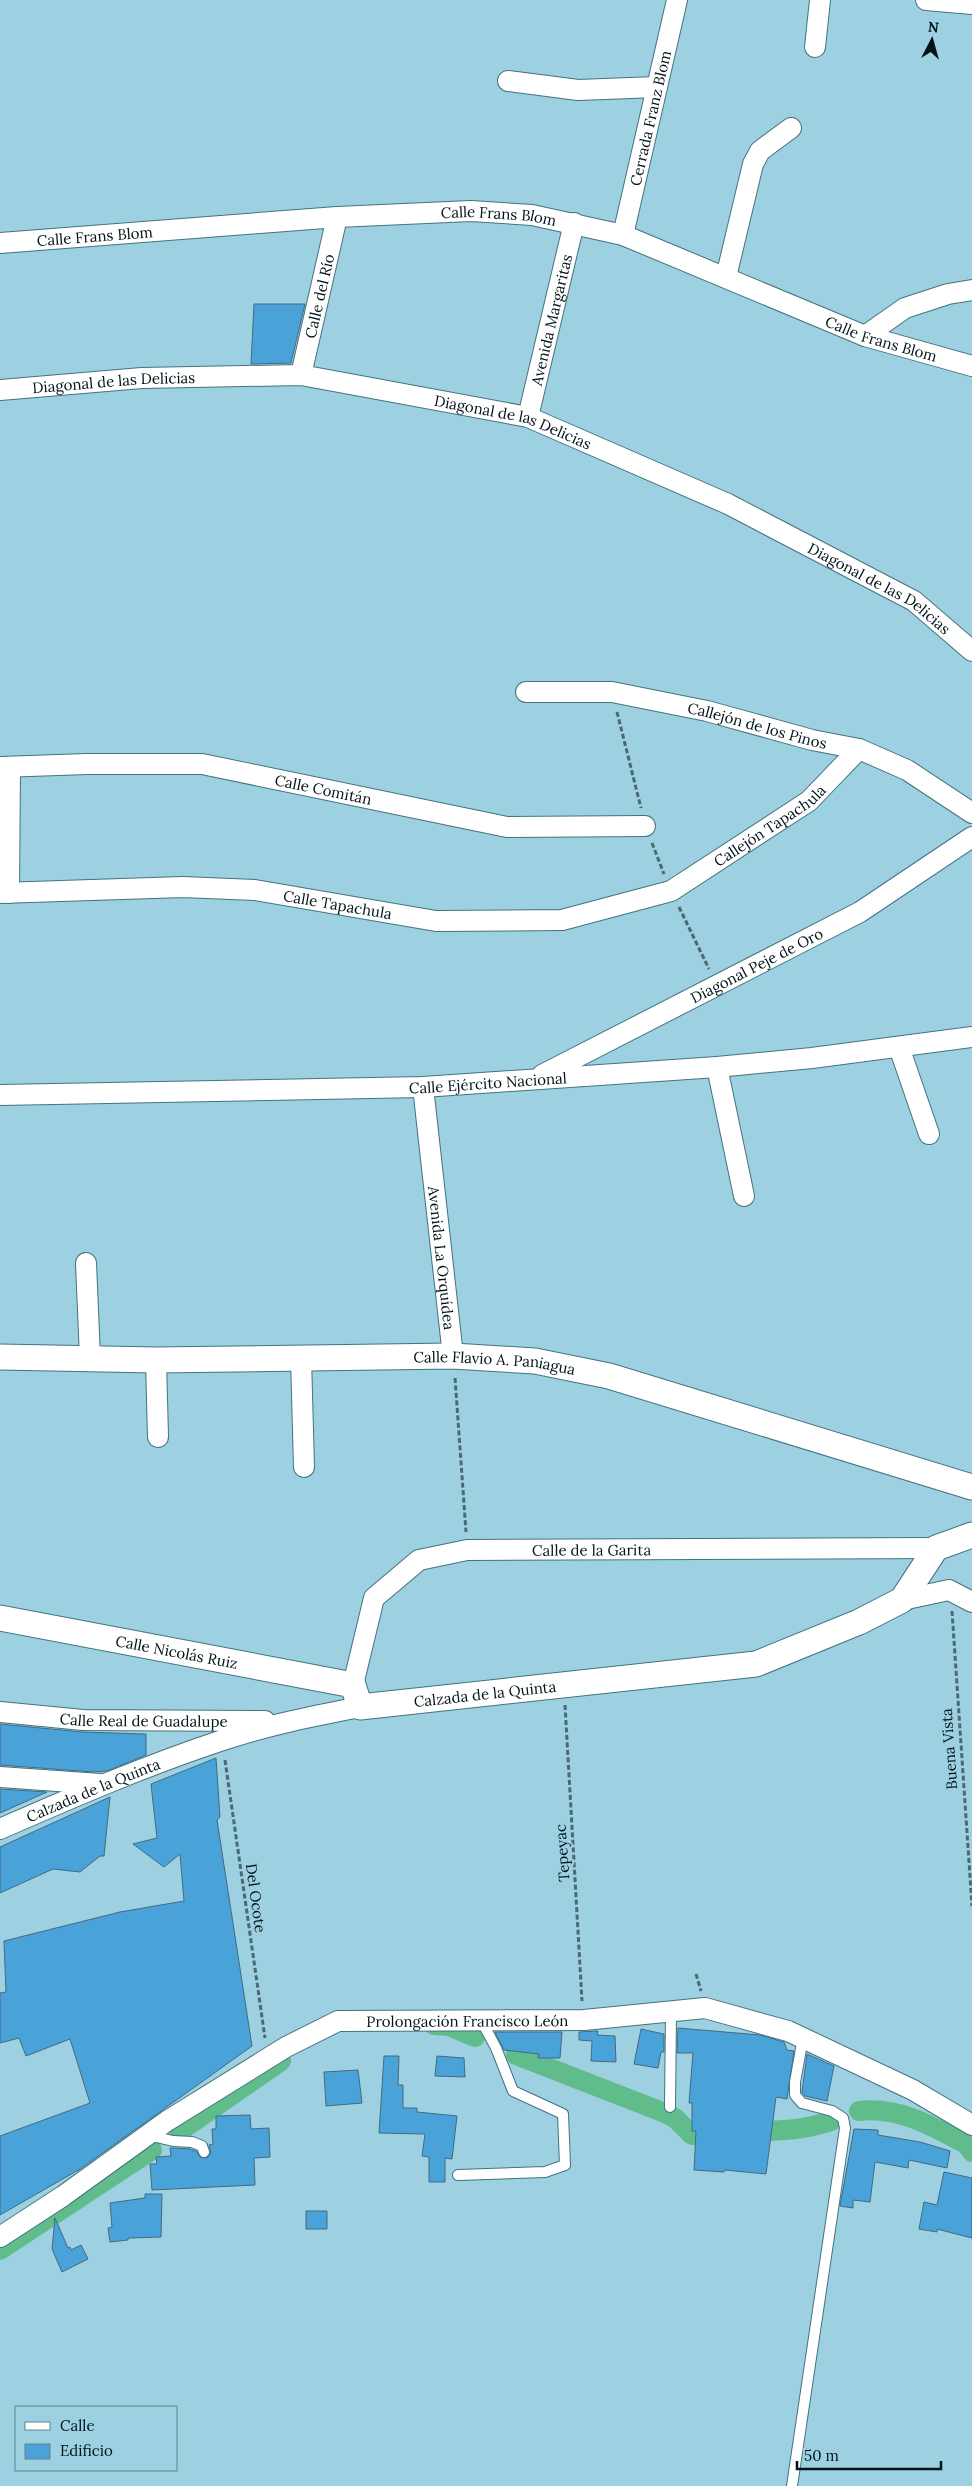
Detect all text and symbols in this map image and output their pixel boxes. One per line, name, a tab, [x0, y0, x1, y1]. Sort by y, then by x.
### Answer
north arrow	[907, 15, 957, 65]
text: N	[927, 18, 940, 37]
street label: Cerrada Franz Blom	[625, 48, 675, 188]
street label: Calle Frans Blom	[440, 201, 558, 230]
street label: Calle Frans Blom	[36, 222, 153, 250]
street label: Calle del Río	[300, 252, 338, 340]
street label: Avenida Margaritas	[526, 252, 576, 388]
street label: Calle Frans Blom	[823, 311, 939, 365]
street label: Diagonal de las Delicias	[31, 367, 195, 397]
street label: Diagonal de las Delicias	[433, 390, 594, 453]
street label: Diagonal de las Delicias	[805, 538, 955, 638]
street label: Callejón de los Pinos	[686, 698, 828, 752]
street label: Calle Comitán	[273, 770, 373, 808]
street label: Callejón Tapachula	[710, 780, 830, 870]
street label: Calle Tapachula	[282, 886, 394, 923]
street label: Diagonal Peje de Oro	[687, 923, 826, 1007]
street label: Calle Ejército Nacional	[409, 1068, 567, 1097]
street label: Avenida La Orquídea	[425, 1184, 460, 1331]
street label: Calle Flavio A. Paniagua	[413, 1346, 578, 1379]
street label: Calle de la Garita	[532, 1540, 651, 1559]
street label: Calle Nicolás Ruiz	[114, 1631, 239, 1672]
street label: Calzada de la Quinta	[413, 1676, 557, 1711]
street label: Buena Vista	[937, 1707, 961, 1790]
street label: Calle Real de Guadalupe	[59, 1708, 228, 1730]
street label: Calzada de la Quinta	[23, 1754, 163, 1826]
street label: Tepeyac	[551, 1824, 573, 1882]
street label: Del Ocote	[242, 1862, 270, 1934]
street label: Prolongación Francisco León	[366, 2011, 568, 2030]
legend	[15, 2406, 178, 2471]
text: Calle	[60, 2416, 95, 2435]
scale bar	[797, 2438, 941, 2470]
text: Edificio	[60, 2441, 113, 2460]
text: 50 m	[804, 2446, 839, 2465]

